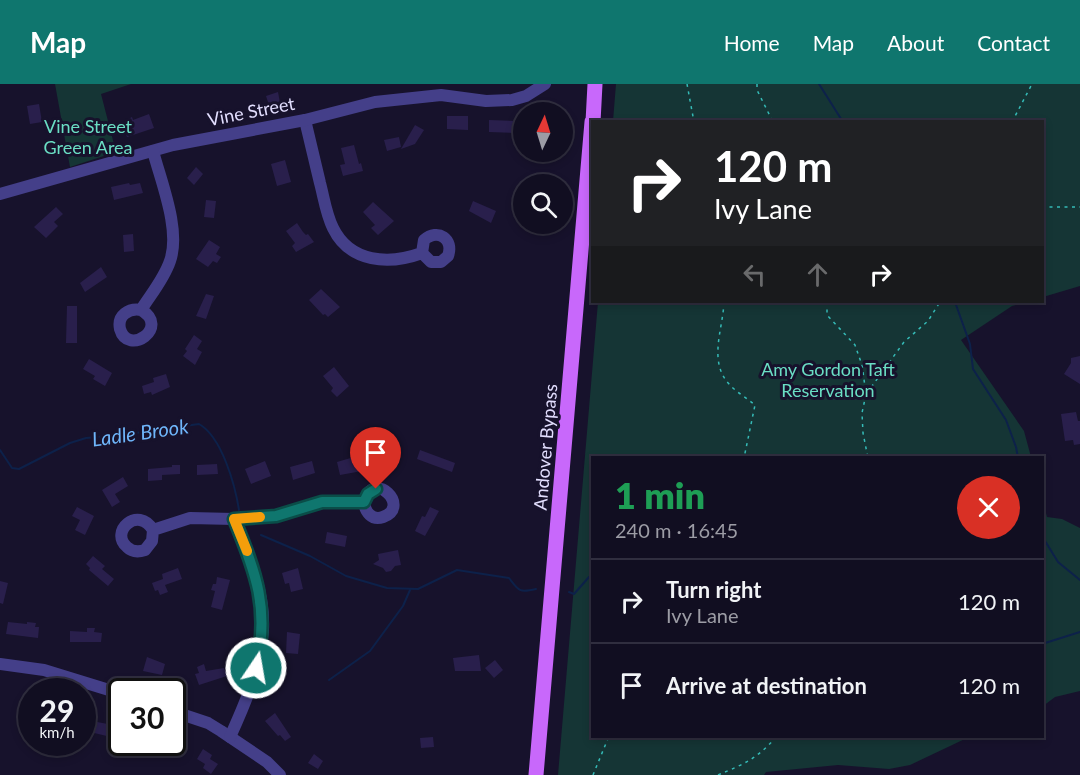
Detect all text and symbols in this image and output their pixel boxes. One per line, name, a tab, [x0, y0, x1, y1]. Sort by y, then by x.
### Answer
text: Map	[30, 25, 86, 59]
text: Home	[724, 30, 780, 55]
text: Map	[813, 30, 854, 55]
text: About	[887, 30, 944, 55]
text: Contact	[977, 30, 1050, 55]
street label: Vine Street	[206, 92, 297, 130]
north arrow	[513, 102, 573, 162]
map controls	[513, 102, 573, 234]
park label: Vine Street Green Area	[43, 115, 133, 158]
text: 120 m	[714, 141, 832, 191]
icon: right	[615, 144, 693, 222]
button: search	[513, 174, 573, 234]
text: Ivy Lane	[714, 192, 812, 225]
icon: left	[738, 258, 771, 291]
icon: ahead	[801, 258, 834, 291]
icon: right	[864, 258, 897, 291]
park label: Amy Gordon Taft Reservation	[761, 358, 896, 401]
street label: Andover Bypass	[529, 383, 562, 511]
water label: Ladle Brook	[90, 413, 190, 451]
pin	[350, 427, 401, 489]
icon: arrive	[359, 436, 392, 469]
text: 1 min	[615, 473, 705, 517]
button: close	[957, 476, 1020, 539]
text: 240 m · 16:45	[615, 518, 738, 542]
text: Turn right	[666, 576, 761, 603]
icon: right	[615, 585, 648, 618]
text: 120 m	[958, 588, 1020, 615]
text: Ivy Lane	[666, 603, 739, 627]
position arrow	[224, 636, 288, 700]
icon: arrive	[615, 669, 648, 702]
text: Arrive at destination	[666, 672, 867, 699]
text: 120 m	[958, 672, 1020, 699]
speed limit sign: 30	[108, 678, 186, 756]
text: 29	[40, 692, 74, 728]
text: km/h	[39, 723, 75, 741]

